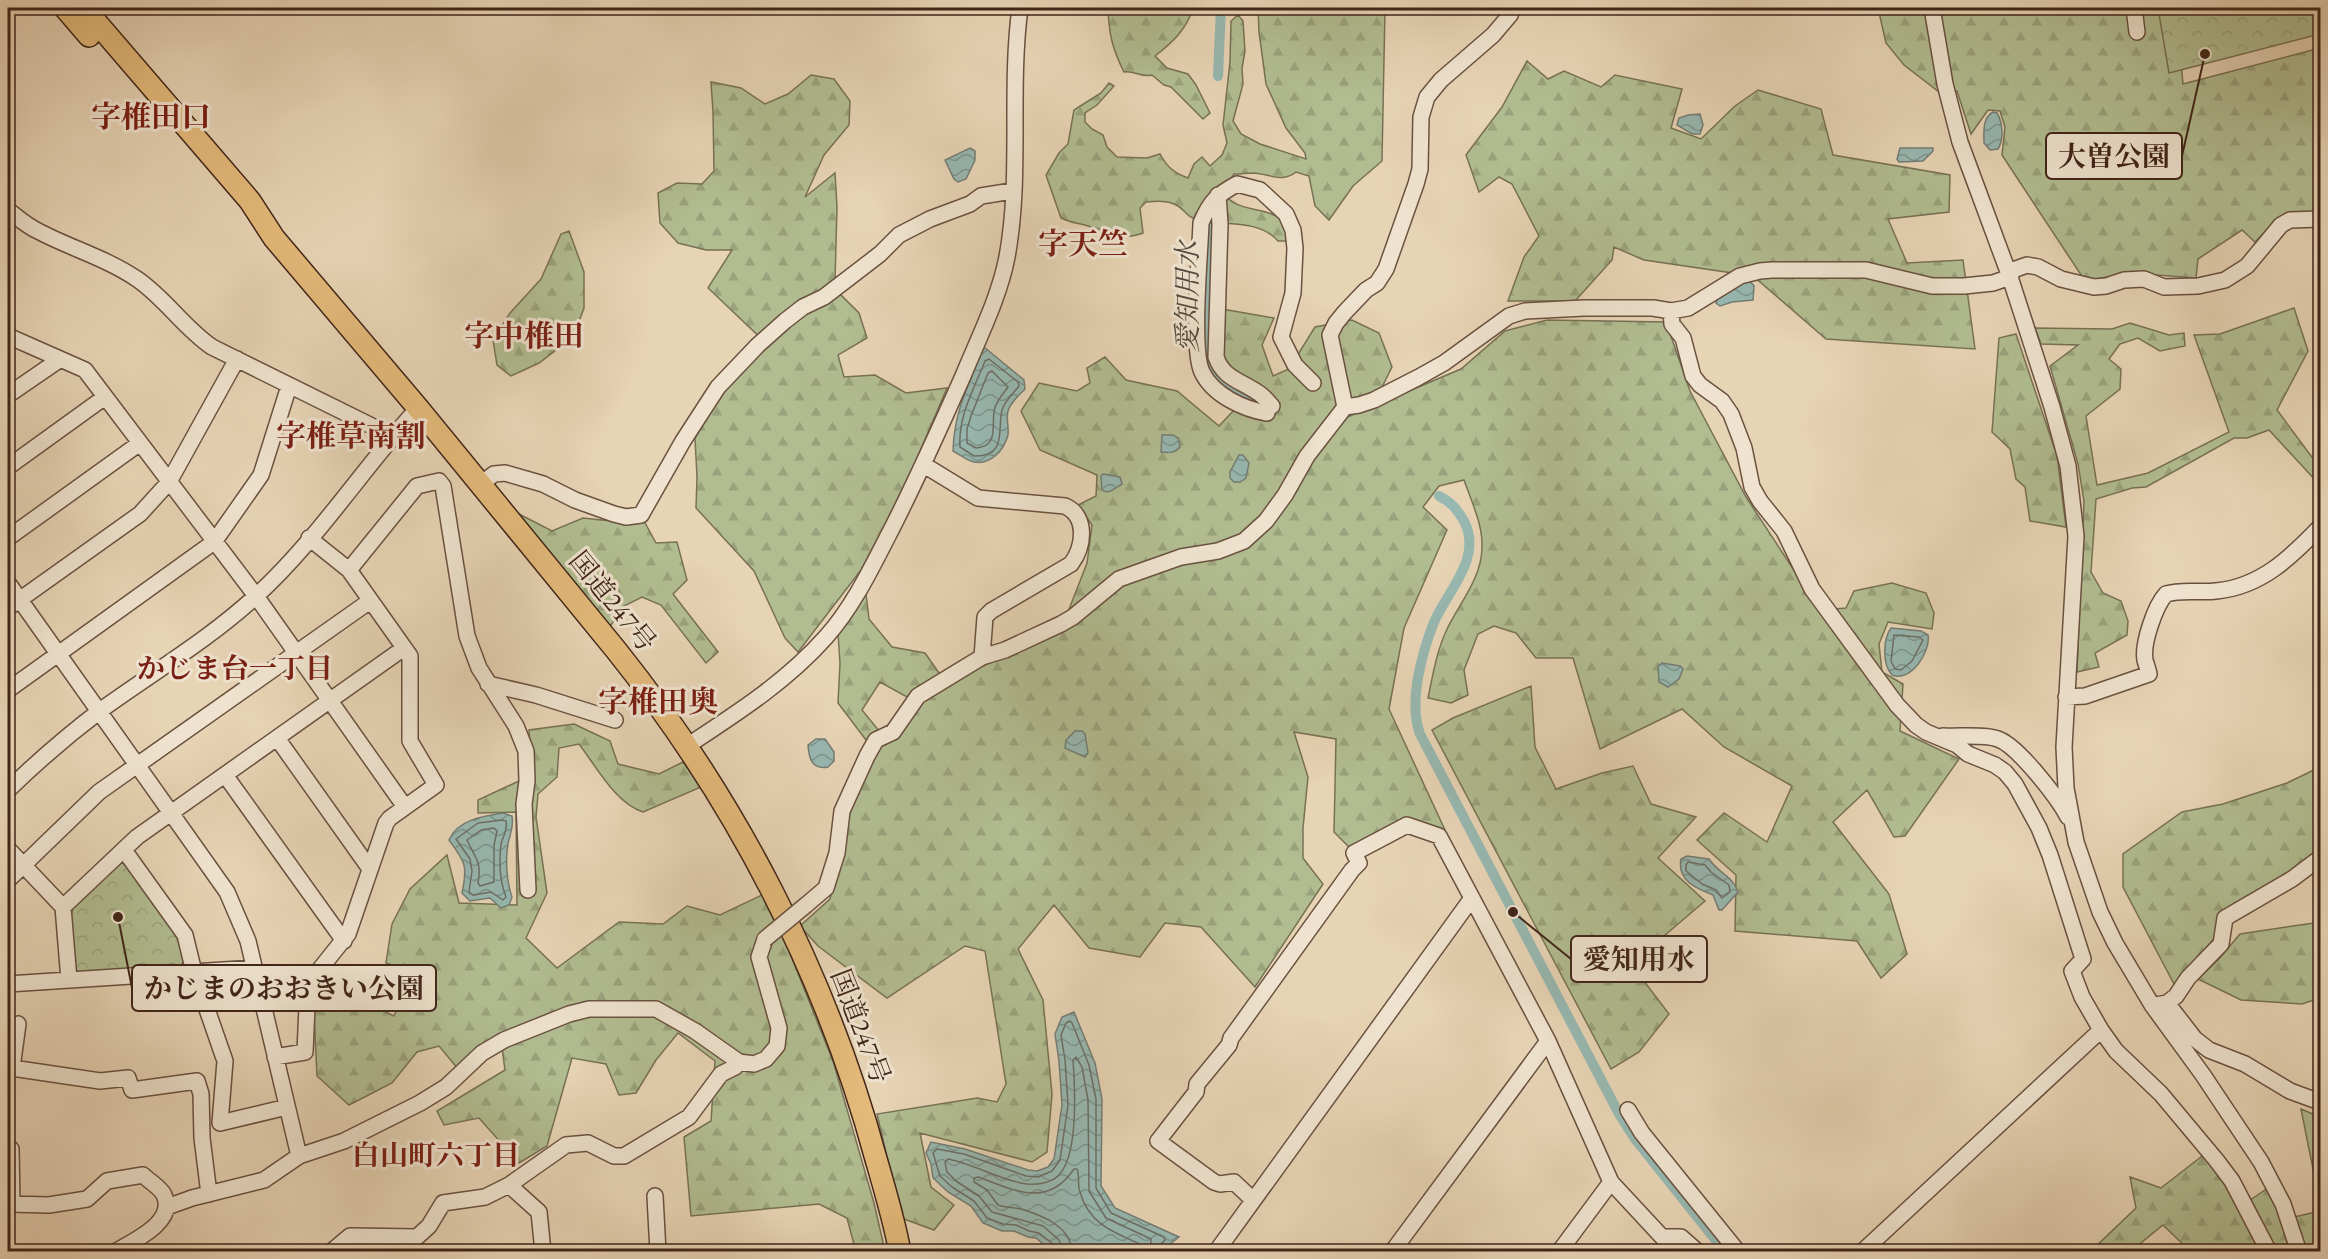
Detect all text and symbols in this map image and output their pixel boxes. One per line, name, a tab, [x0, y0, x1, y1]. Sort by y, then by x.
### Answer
district label: 字椎田口	[91, 97, 211, 136]
callout: 大曽公園	[2046, 133, 2182, 179]
text: 大曽公園	[2058, 138, 2170, 174]
district label: 字天竺	[1038, 224, 1128, 263]
water label: 愛知用水	[1169, 238, 1205, 353]
district label: 字中椎田	[464, 316, 584, 355]
district label: 字椎草南割	[276, 416, 426, 455]
street label: 国道247号	[562, 543, 664, 659]
district label: かじま台一丁目	[137, 650, 333, 686]
district label: 字椎田奥	[598, 682, 718, 721]
callout: 愛知用水	[1571, 936, 1707, 982]
text: 愛知用水	[1583, 941, 1695, 977]
street label: 国道247号	[823, 964, 899, 1088]
callout: かじまのおおきい公園	[132, 965, 436, 1011]
text: かじまのおおきい公園	[144, 970, 424, 1006]
district label: 白山町六丁目	[352, 1137, 520, 1173]

